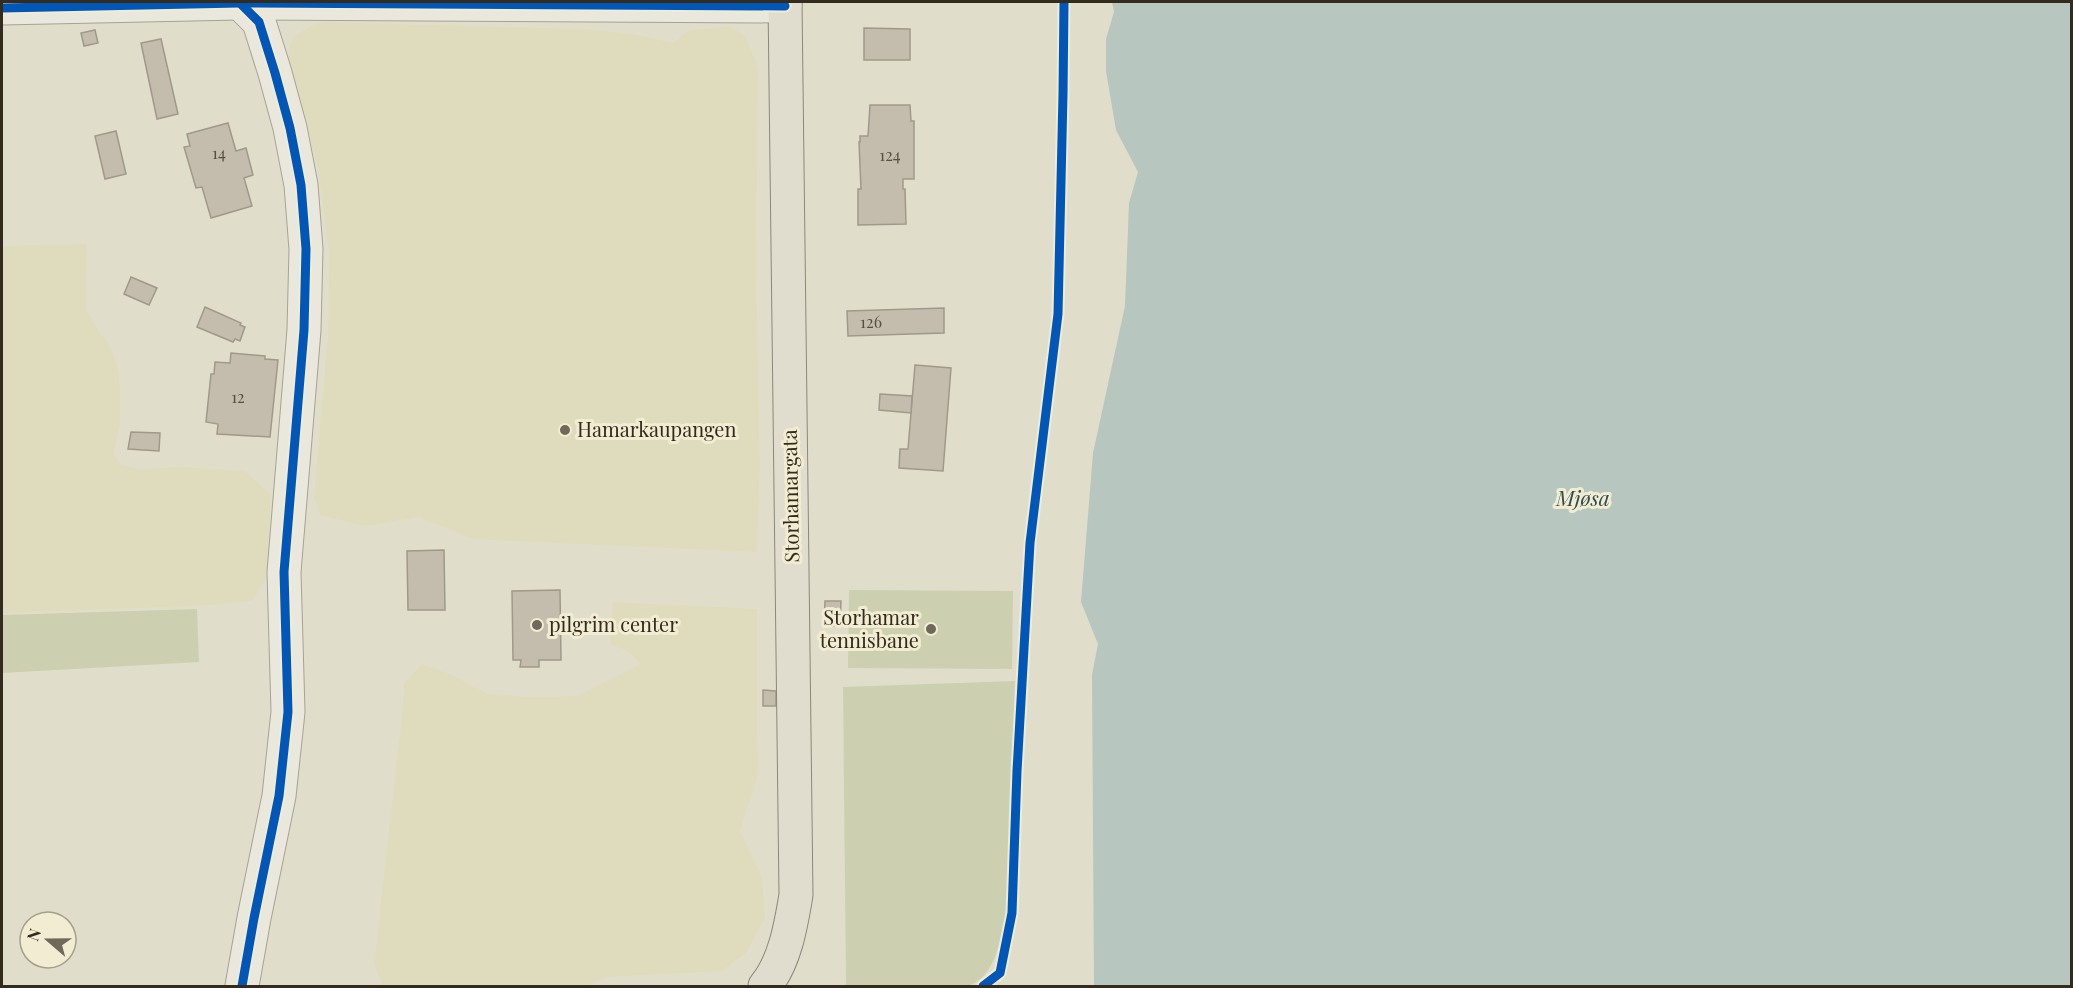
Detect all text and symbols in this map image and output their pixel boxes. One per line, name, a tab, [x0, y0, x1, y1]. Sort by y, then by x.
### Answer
house number: 14	[212, 142, 226, 163]
house number: 124	[879, 144, 901, 165]
house number: 126	[860, 311, 882, 332]
house number: 12	[231, 386, 245, 407]
place label: Hamarkaupangen	[577, 415, 736, 442]
marker: Hamarkaupangen	[558, 423, 572, 437]
street label: Storhamargata	[775, 429, 804, 563]
water label: Mjøsa	[1555, 483, 1610, 511]
place label: Storhamar tennisbane	[820, 603, 919, 653]
place label: pilgrim center	[549, 610, 678, 637]
marker: pilgrim center	[530, 618, 544, 632]
marker: Storhamar tennisbane	[924, 622, 938, 636]
north arrow	[18, 910, 78, 970]
text: N	[22, 925, 45, 944]

